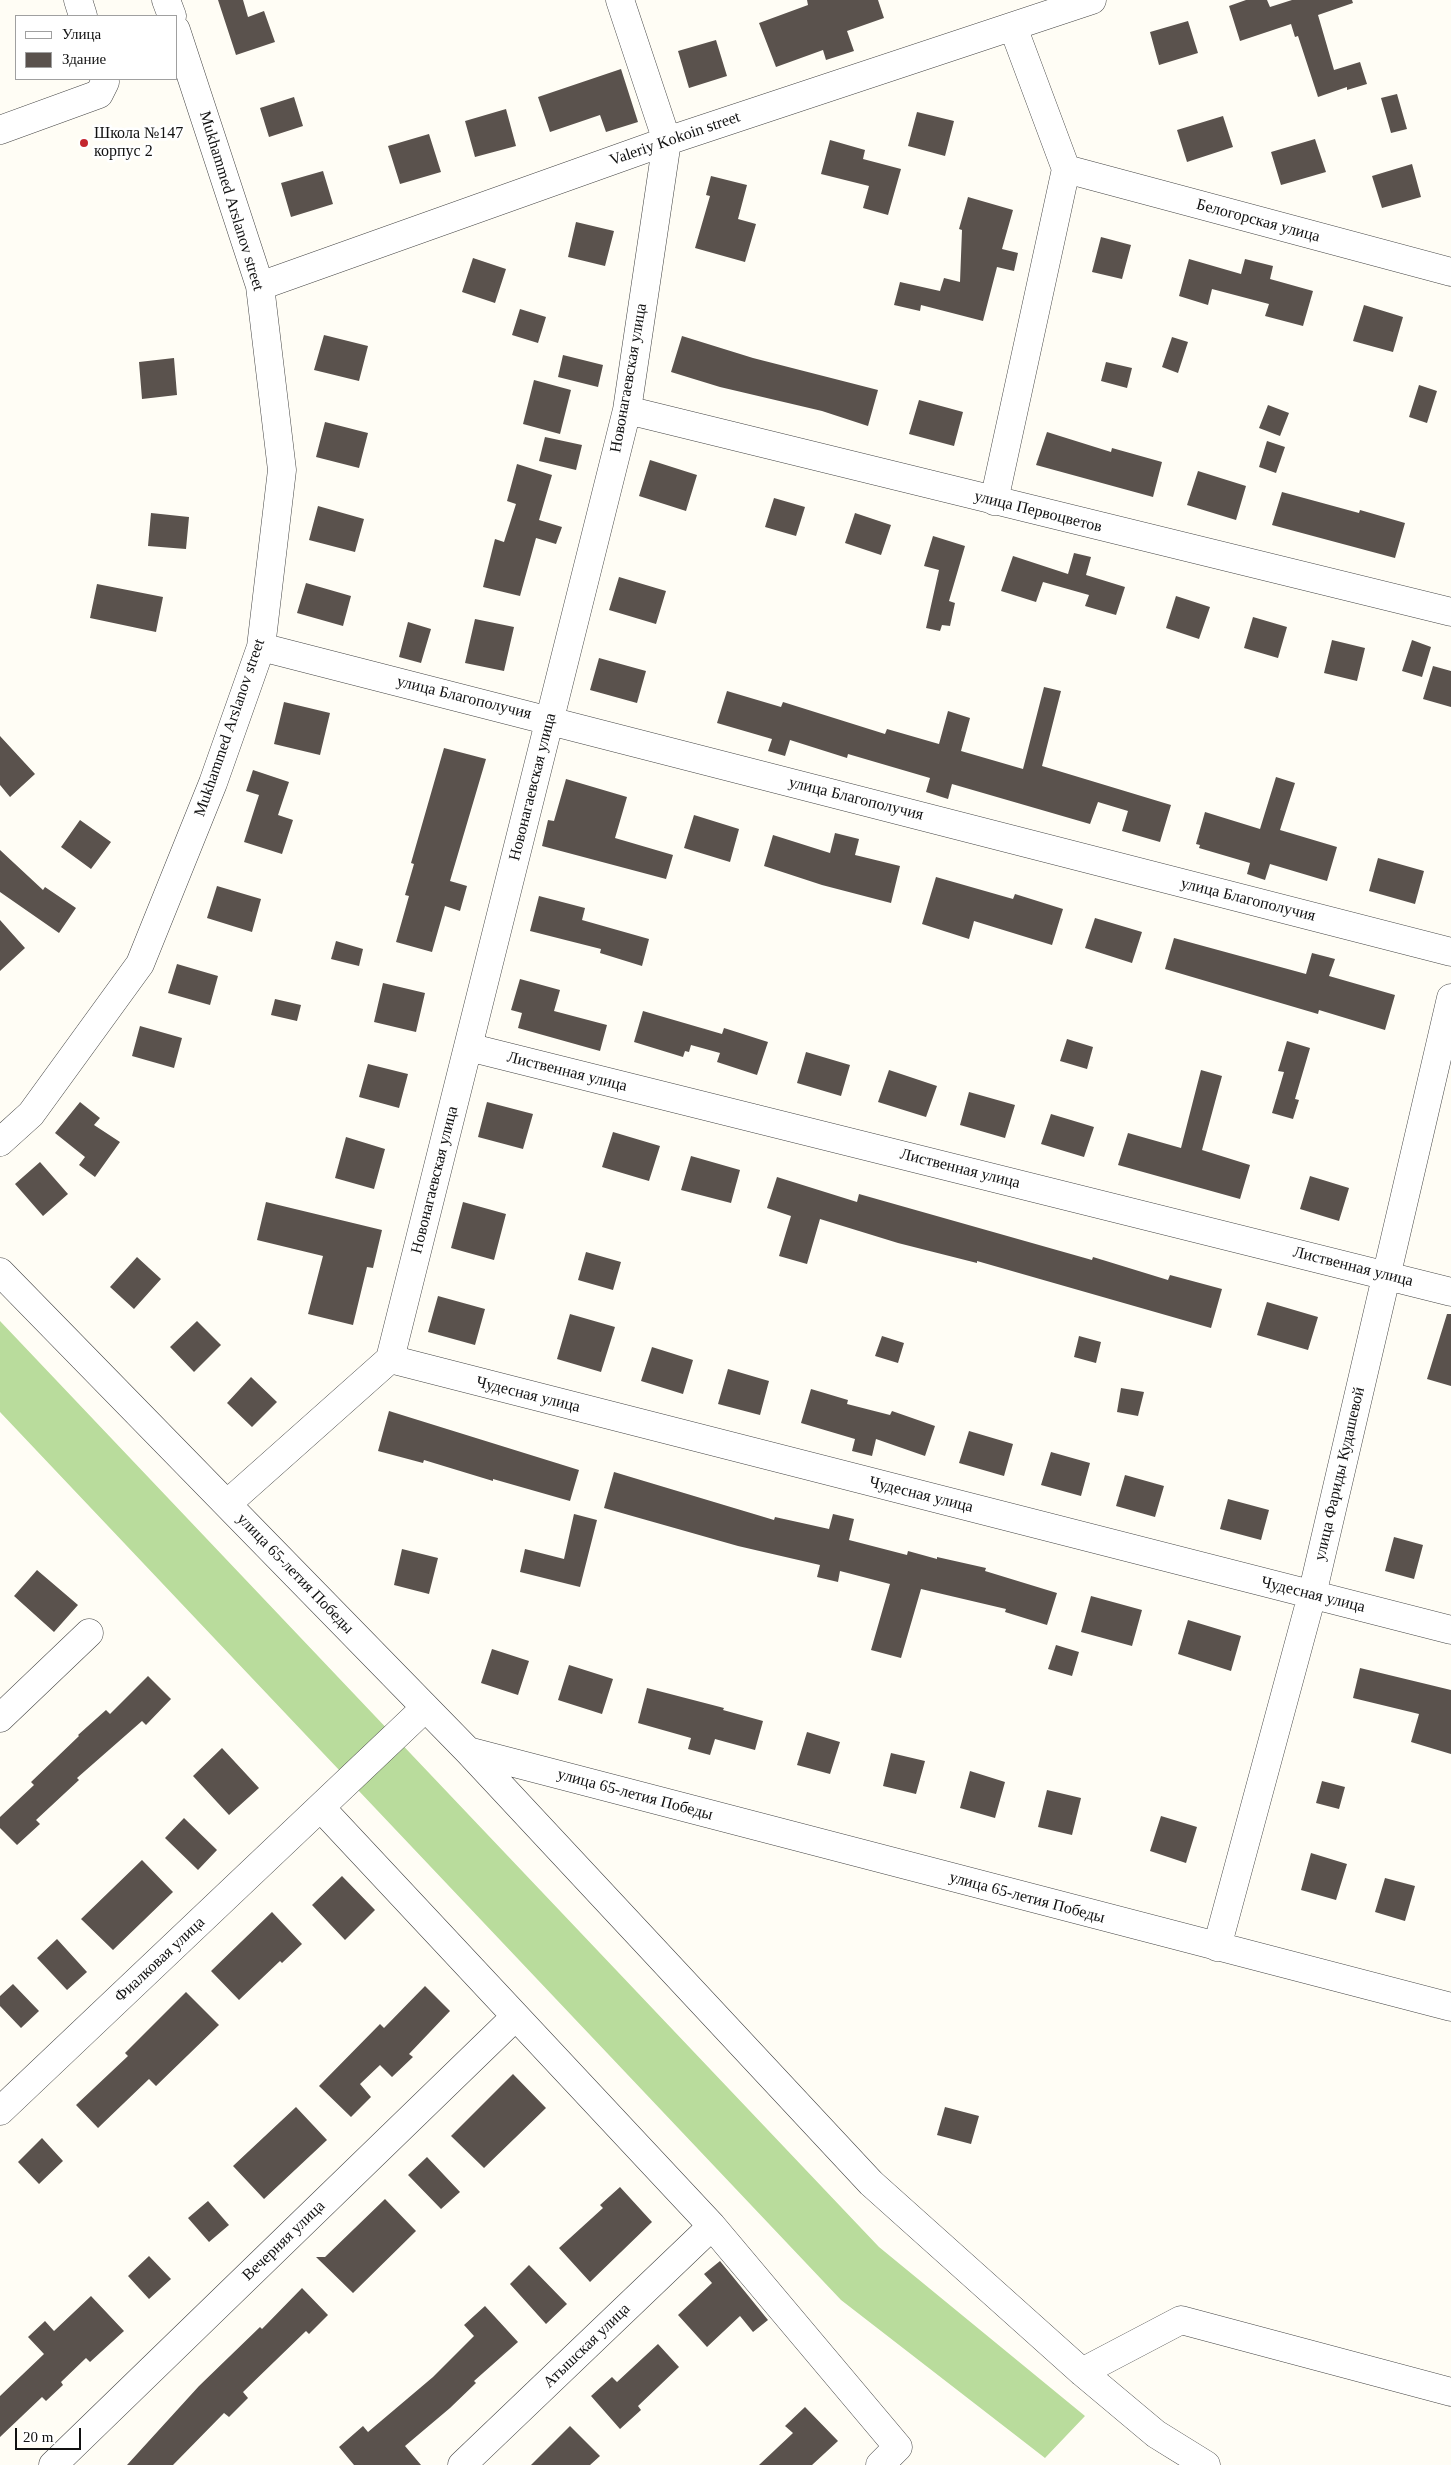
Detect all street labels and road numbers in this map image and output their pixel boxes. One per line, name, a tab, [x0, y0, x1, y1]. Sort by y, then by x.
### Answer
street label: Valeriy Kokoin street	[607, 108, 743, 170]
street label: Mukhammed Arslanov street	[195, 109, 267, 293]
street label: Белогорская улица	[1194, 195, 1322, 247]
street label: Новонагаевская улица	[606, 302, 652, 454]
street label: улица Первоцветов	[972, 487, 1104, 537]
street label: Mukhammed Arslanov street	[191, 637, 269, 819]
street label: улица Благополучия	[395, 672, 533, 724]
street label: Новонагаевская улица	[505, 711, 561, 863]
street label: улица Благополучия	[787, 773, 925, 825]
street label: улица Благополучия	[1179, 874, 1317, 926]
street label: Лиственная улица	[505, 1048, 629, 1096]
street label: Новонагаевская улица	[407, 1104, 463, 1256]
street label: Лиственная улица	[898, 1145, 1022, 1193]
street label: Лиственная улица	[1291, 1243, 1415, 1291]
street label: Чудесная улица	[474, 1373, 582, 1417]
street label: улица Фариды Кудашевой	[1311, 1385, 1369, 1563]
street label: Чудесная улица	[867, 1473, 975, 1517]
street label: улица 65-летия Победы	[232, 1510, 358, 1638]
street label: Чудесная улица	[1259, 1573, 1367, 1617]
street label: улица 65-летия Победы	[555, 1765, 715, 1825]
street label: улица 65-летия Победы	[947, 1868, 1107, 1928]
street label: Фиалковая улица	[111, 1913, 209, 2007]
street label: Вечерняя улица	[239, 2197, 329, 2285]
street label: Атышская улица	[540, 2300, 634, 2392]

